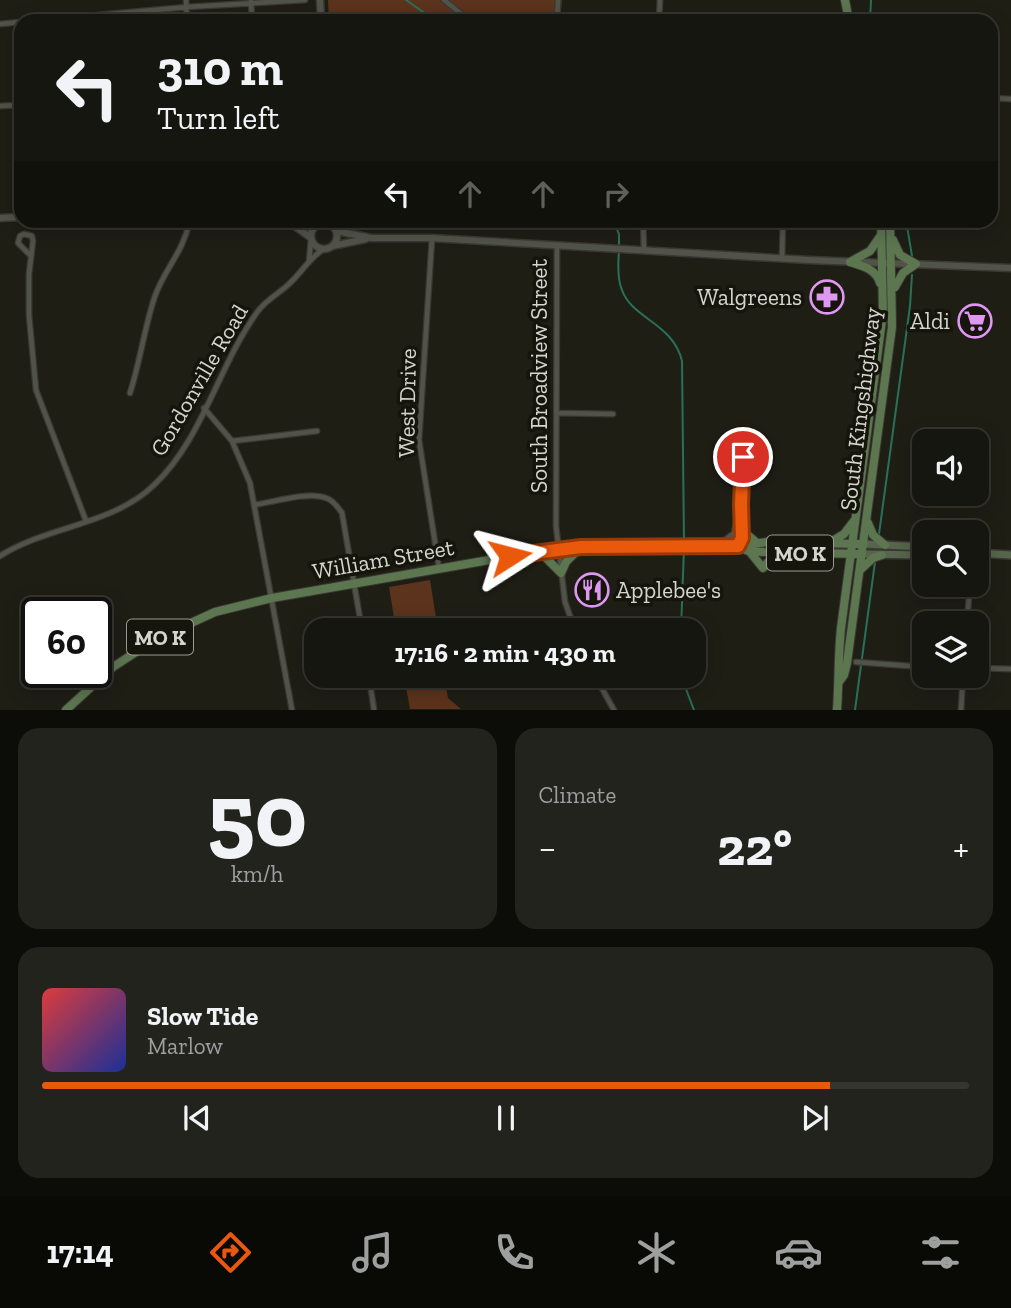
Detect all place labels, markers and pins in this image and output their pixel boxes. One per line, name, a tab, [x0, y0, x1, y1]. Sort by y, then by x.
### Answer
pharmacy icon: Walgreens	[808, 278, 846, 316]
place label: Walgreens	[697, 283, 802, 311]
supermarket icon: Aldi	[956, 302, 994, 340]
place label: Aldi	[910, 307, 950, 335]
pin	[713, 427, 773, 487]
restaurant icon: Applebee's	[573, 571, 611, 609]
place label: Applebee's	[616, 576, 721, 604]

